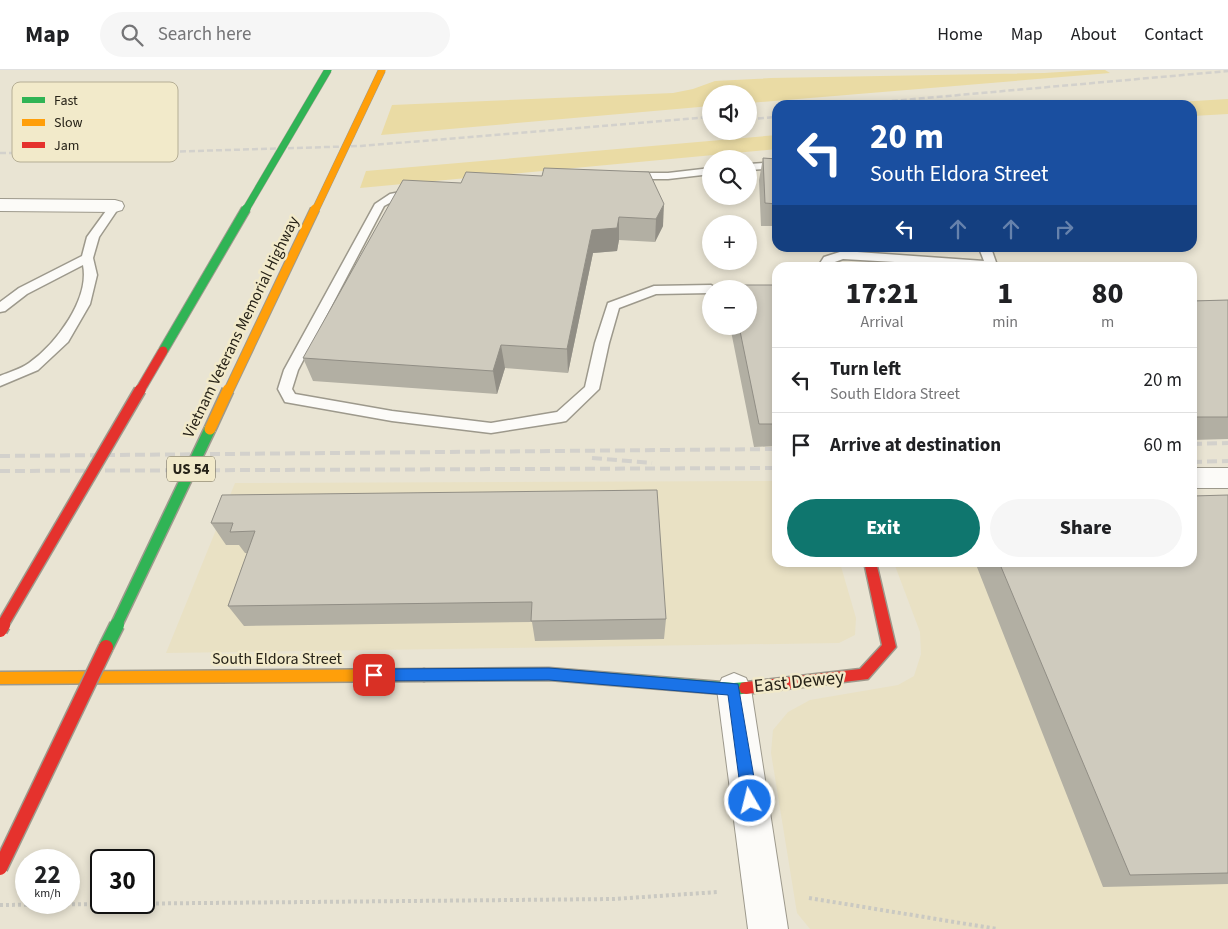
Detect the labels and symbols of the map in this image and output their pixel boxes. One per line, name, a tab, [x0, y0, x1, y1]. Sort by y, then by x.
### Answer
legend	[12, 82, 178, 162]
text: Fast	[54, 91, 78, 111]
text: Slow	[54, 113, 83, 133]
text: Jam	[54, 136, 79, 156]
street label: Vietnam Veterans Memorial Highway	[178, 212, 305, 441]
road number: US 54	[167, 456, 215, 482]
street label: South Eldora Street	[212, 648, 342, 670]
pin	[353, 654, 395, 696]
street label: East Dewey	[753, 664, 846, 700]
position arrow	[723, 774, 775, 826]
speed limit sign: 30	[90, 849, 155, 914]

